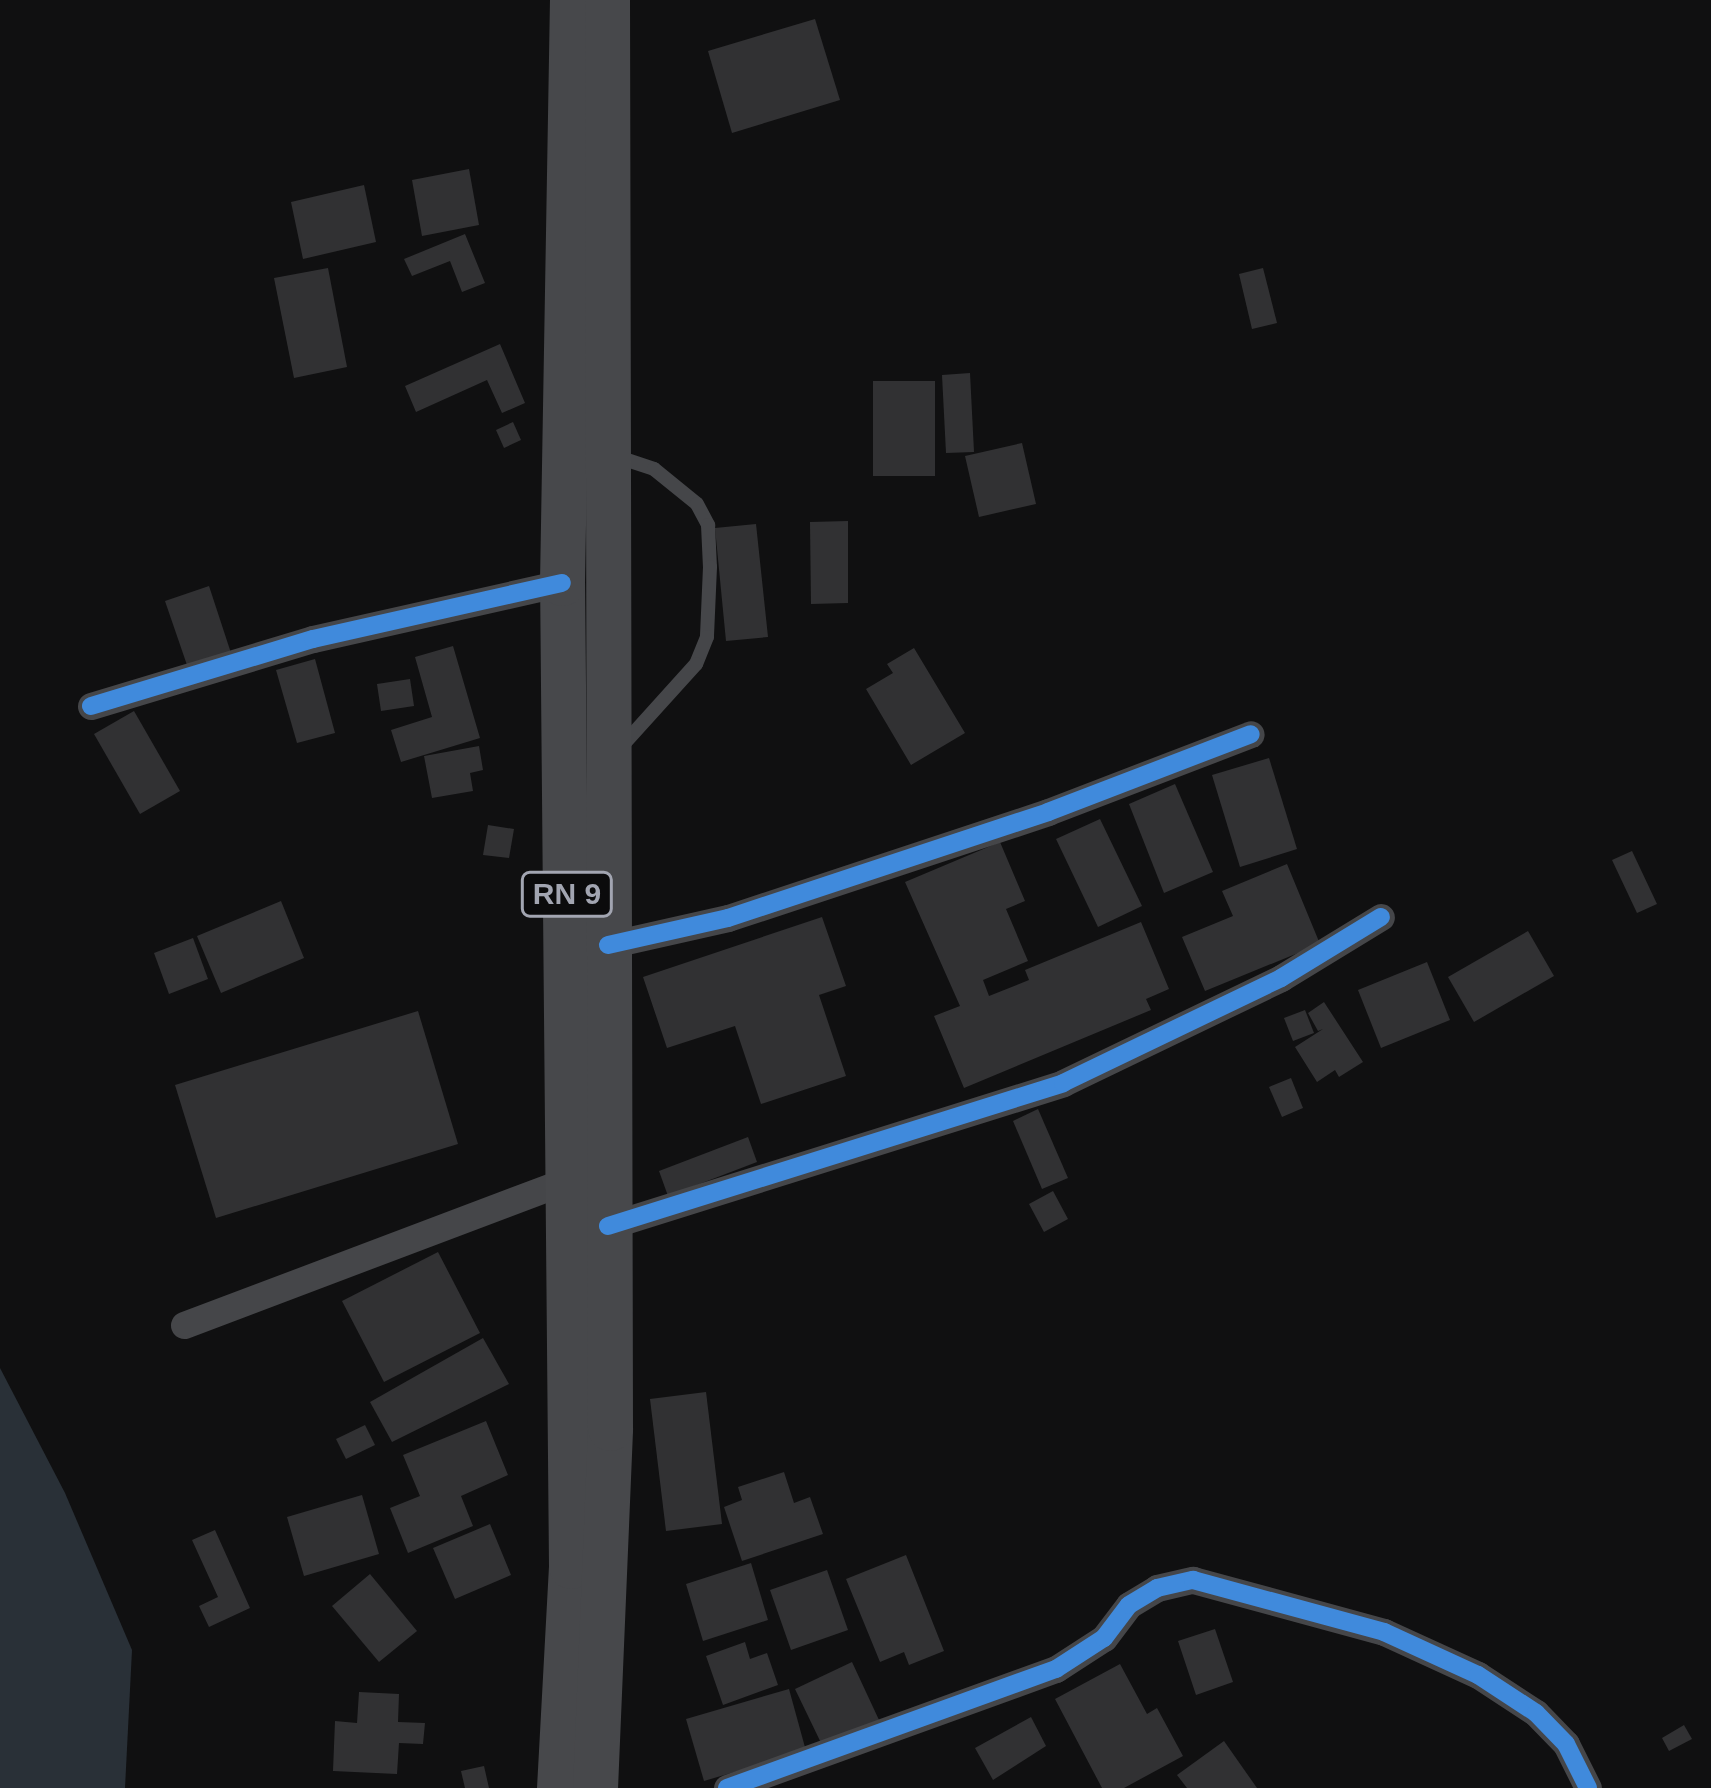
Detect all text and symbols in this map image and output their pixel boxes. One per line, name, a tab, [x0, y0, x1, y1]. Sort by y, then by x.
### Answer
road number: RN 9	[519, 870, 615, 918]

